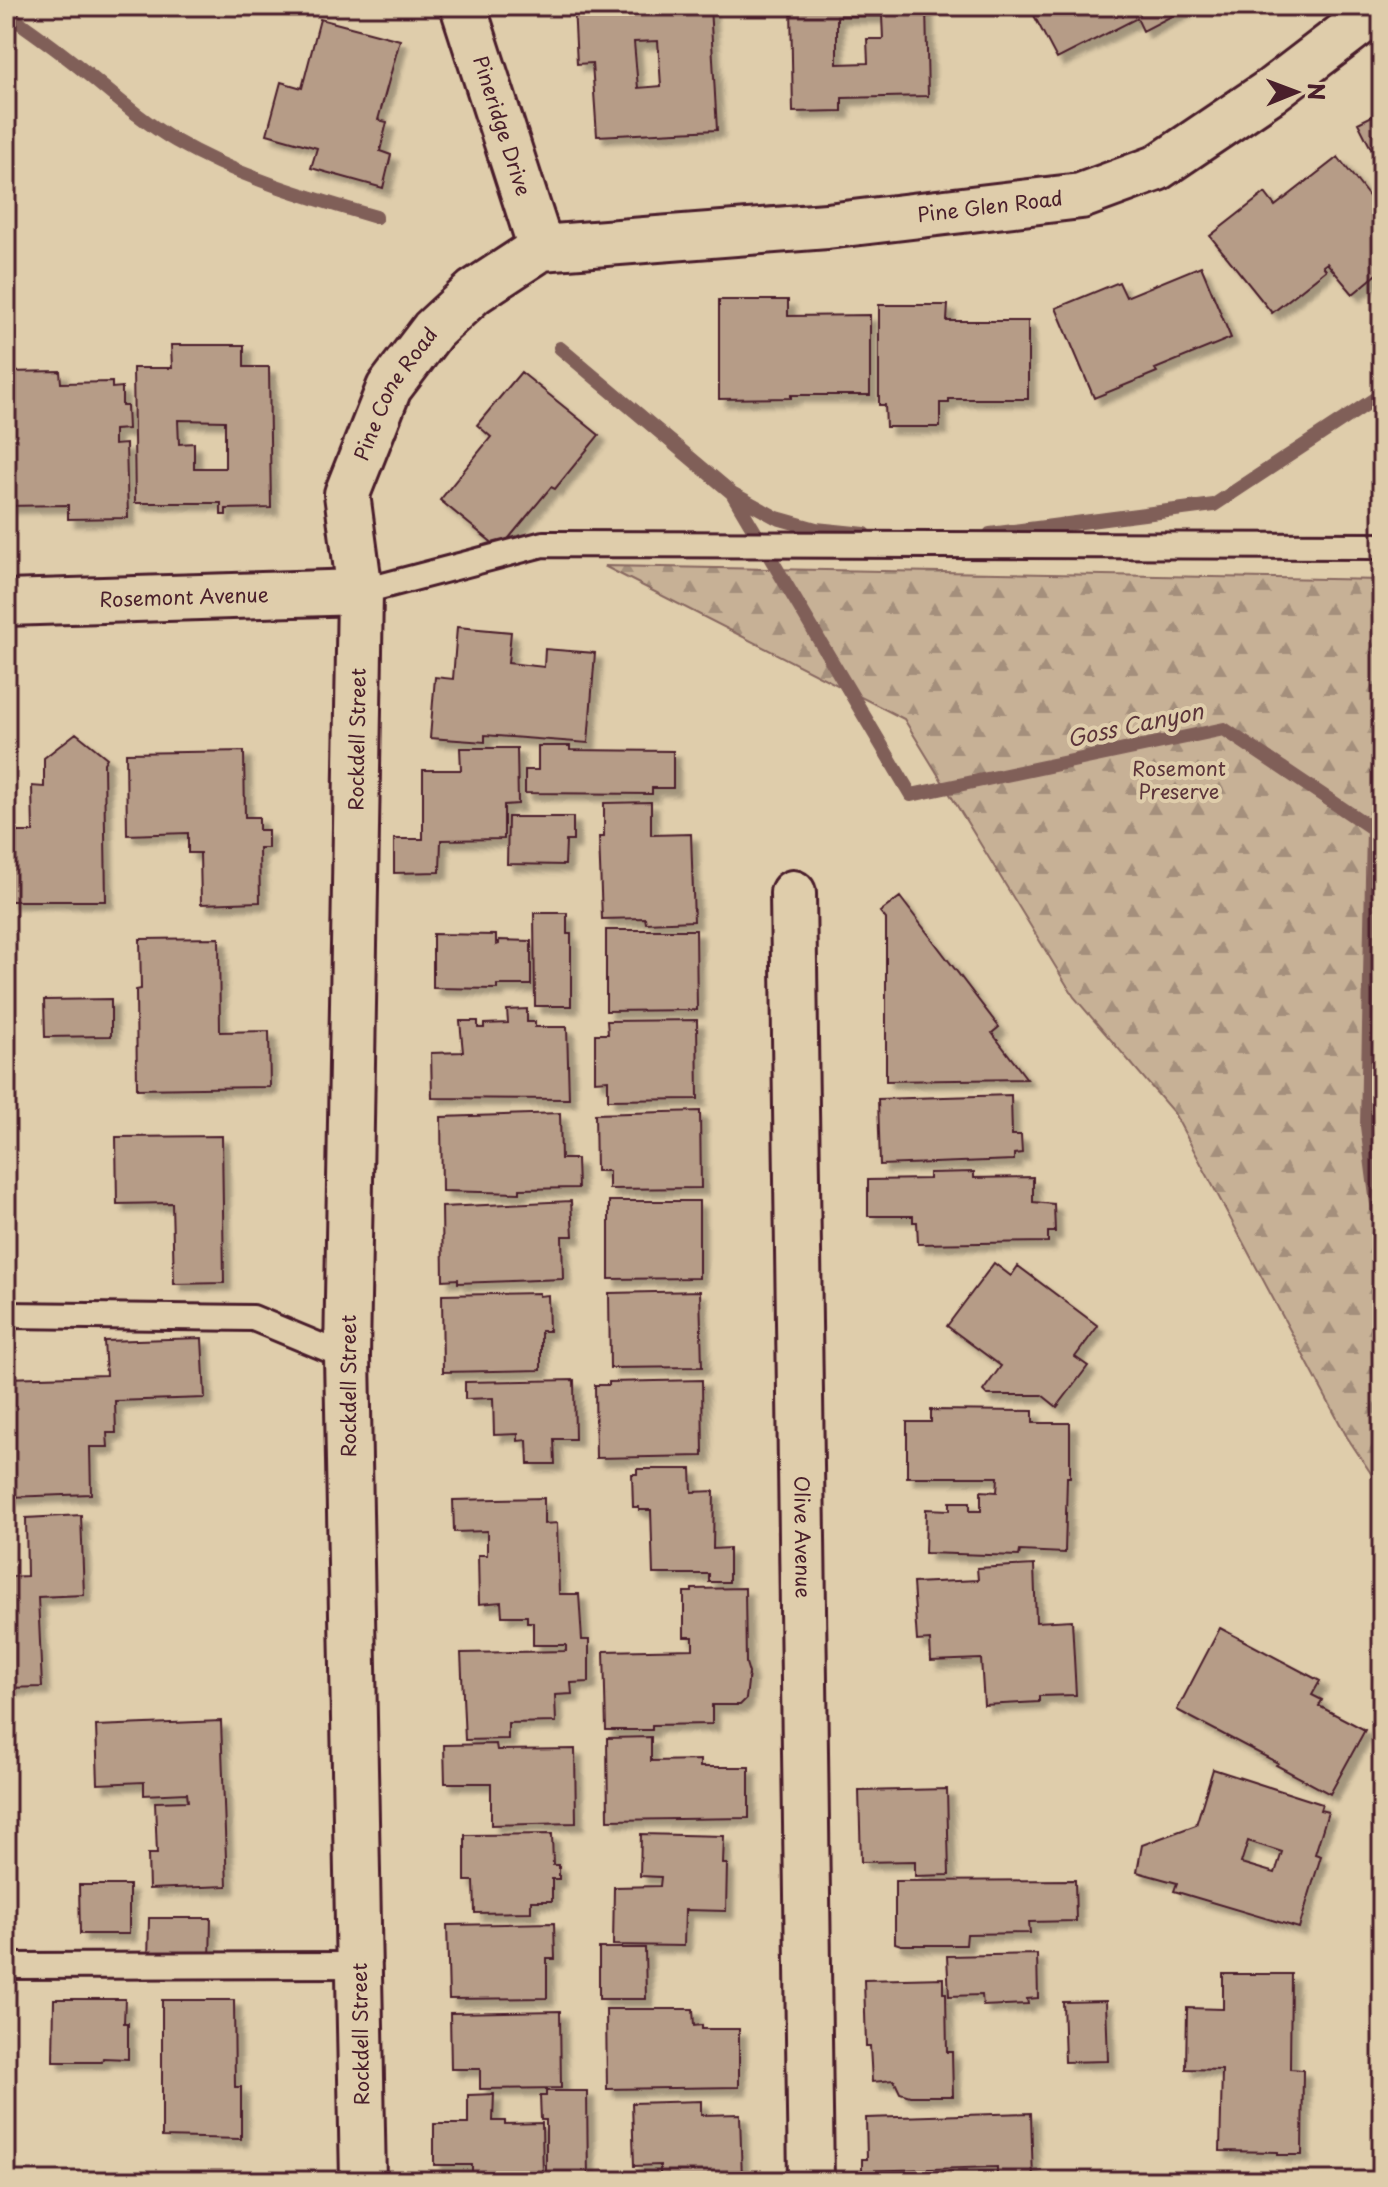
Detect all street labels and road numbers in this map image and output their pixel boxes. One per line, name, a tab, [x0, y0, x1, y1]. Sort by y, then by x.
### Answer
street label: Pineridge Drive	[466, 52, 539, 199]
street label: Pine Glen Road	[916, 182, 1064, 229]
street label: Pine Cone Road	[346, 320, 444, 465]
street label: Rosemont Avenue	[99, 579, 269, 614]
street label: Rockdell Street	[340, 668, 373, 811]
street label: Rockdell Street	[333, 1315, 363, 1457]
street label: Olive Avenue	[787, 1475, 819, 1599]
street label: Rockdell Street	[344, 1962, 376, 2106]

